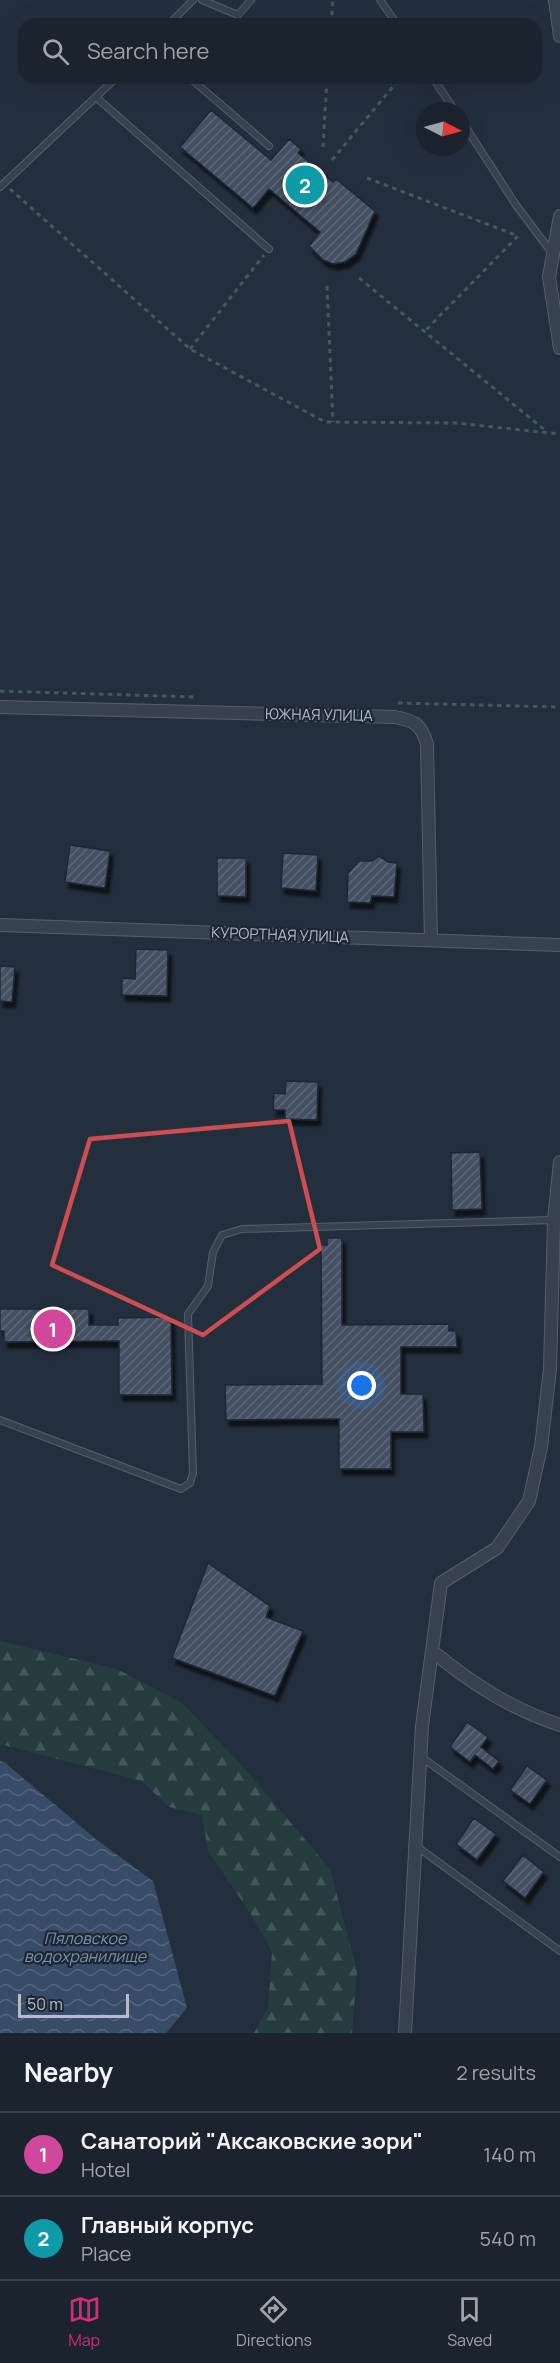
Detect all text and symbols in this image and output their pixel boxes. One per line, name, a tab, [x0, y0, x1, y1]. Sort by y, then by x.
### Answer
search box	[18, 18, 542, 84]
icon: search	[39, 35, 72, 68]
text: Search here	[87, 36, 209, 66]
north arrow	[416, 102, 470, 156]
pin: 2	[286, 162, 324, 207]
street label: ЮЖНАЯ УЛИЦА	[265, 703, 374, 726]
street label: КУРОРТНАЯ УЛИЦА	[211, 922, 350, 947]
pin: 1	[34, 1306, 72, 1352]
your location	[347, 1371, 376, 1400]
water label: Пяловское водохранилище	[24, 1927, 148, 1967]
scale bar	[18, 1991, 129, 2018]
text: 50 m	[27, 1993, 63, 2015]
text: Nearby	[24, 2054, 113, 2090]
text: 2 results	[456, 2059, 536, 2086]
text: Санаторий "Аксаковские зори"	[81, 2126, 423, 2156]
text: 1	[39, 2141, 48, 2168]
text: 140 m	[483, 2141, 536, 2168]
text: Hotel	[81, 2156, 131, 2183]
text: Главный корпус	[81, 2210, 254, 2240]
text: 2	[38, 2225, 49, 2252]
text: 540 m	[480, 2225, 536, 2252]
text: Place	[81, 2240, 131, 2267]
tab: Map	[68, 2293, 101, 2351]
tab: Directions	[236, 2293, 312, 2351]
tab: Saved	[447, 2293, 492, 2351]

